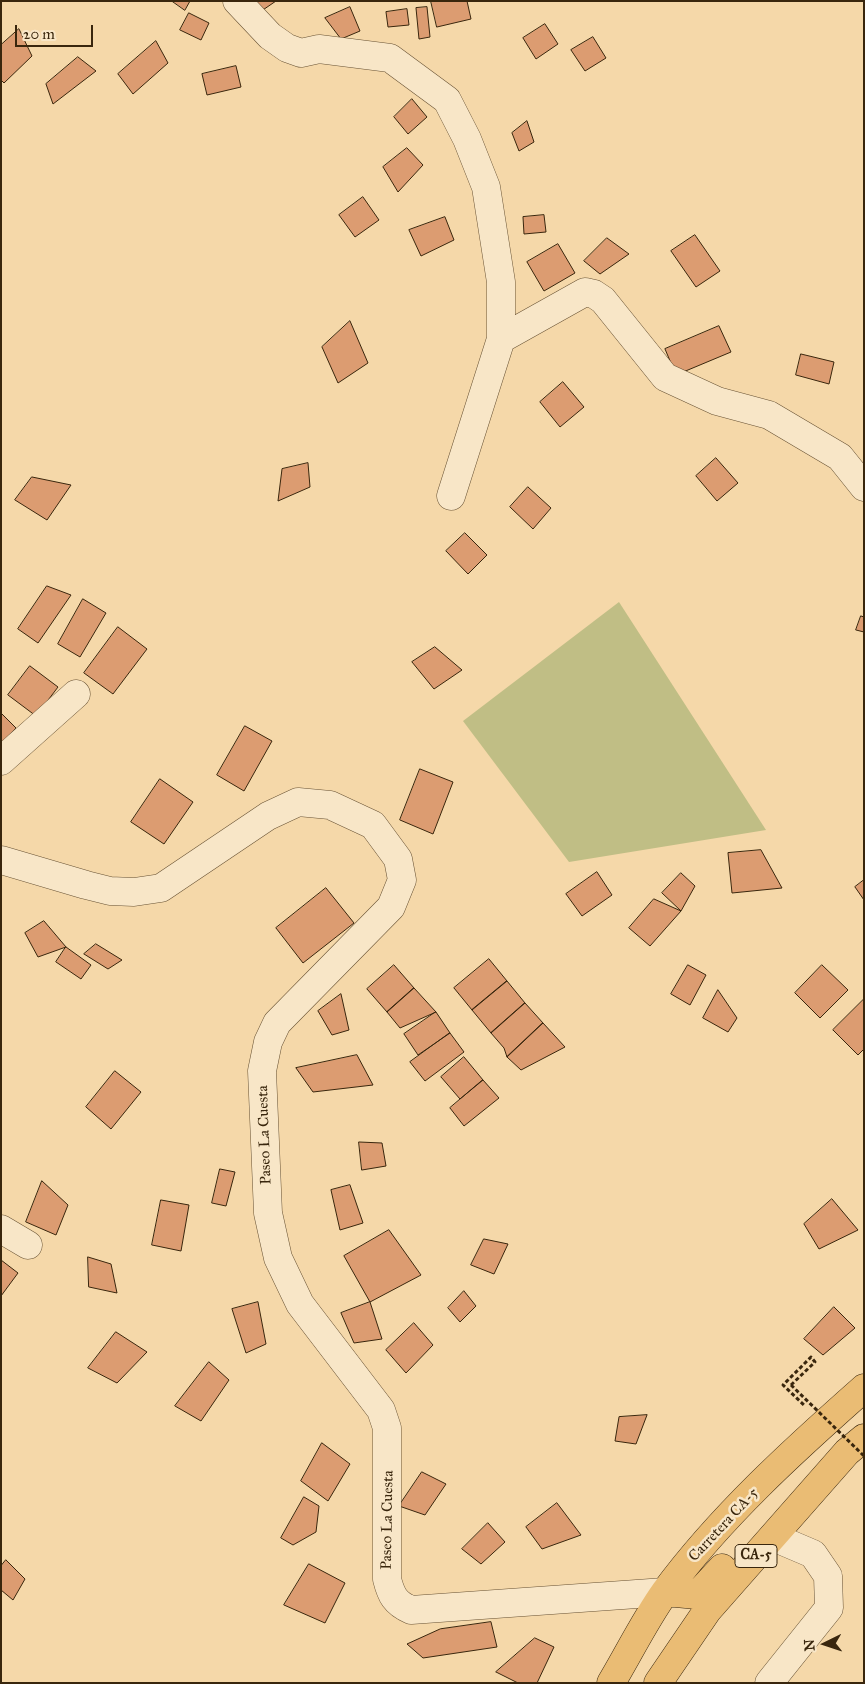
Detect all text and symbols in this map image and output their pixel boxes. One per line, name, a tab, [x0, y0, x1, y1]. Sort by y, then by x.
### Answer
scale bar	[18, 15, 95, 47]
text: 20 m	[23, 25, 55, 43]
street label: Paseo La Cuesta	[254, 1085, 276, 1185]
street label: Paseo La Cuesta	[378, 1470, 398, 1570]
street label: Carretera CA-5	[685, 1484, 763, 1566]
road number: CA-5	[735, 1544, 777, 1568]
north arrow	[800, 1619, 850, 1669]
text: N	[801, 1639, 818, 1652]

